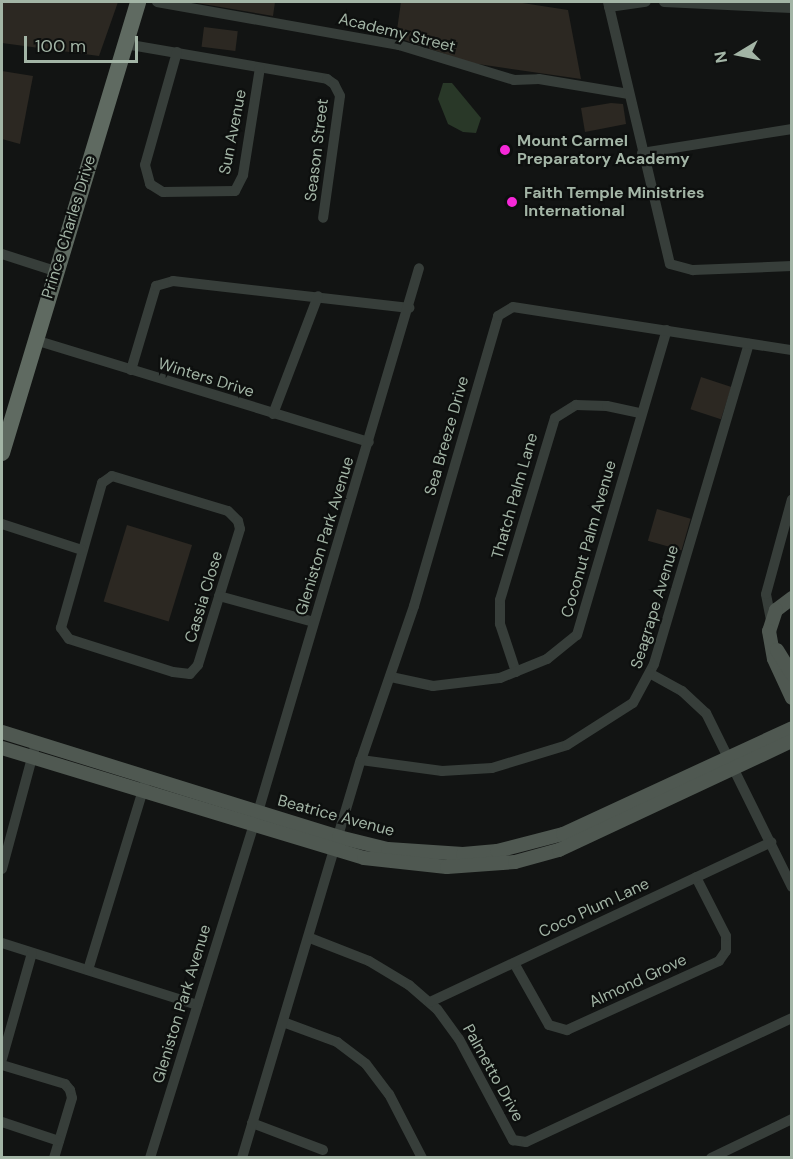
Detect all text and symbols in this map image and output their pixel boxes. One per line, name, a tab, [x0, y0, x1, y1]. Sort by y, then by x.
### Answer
street label: Academy Street	[337, 9, 457, 57]
scale bar	[27, 24, 141, 62]
north arrow	[709, 24, 769, 84]
text: 100 m	[35, 34, 86, 58]
text: N	[709, 50, 732, 65]
street label: Sun Avenue	[215, 88, 251, 176]
street label: Season Street	[301, 98, 333, 202]
place label: Mount Carmel Preparatory Academy	[517, 131, 690, 169]
marker: Mount Carmel Preparatory Academy	[498, 143, 512, 157]
street label: Prince Charles Drive	[38, 153, 100, 301]
place label: Faith Temple Ministries International	[524, 183, 705, 221]
marker: Faith Temple Ministries International	[505, 195, 519, 209]
street label: Winters Drive	[156, 354, 256, 402]
street label: Sea Breeze Drive	[421, 374, 473, 498]
street label: Thatch Palm Lane	[488, 431, 542, 561]
street label: Gleniston Park Avenue	[292, 454, 358, 618]
street label: Coconut Palm Avenue	[557, 458, 621, 620]
street label: Seagrape Avenue	[627, 543, 683, 671]
street label: Cassia Close	[181, 549, 227, 645]
street label: Beatrice Avenue	[276, 791, 396, 841]
street label: Coco Plum Lane	[536, 874, 652, 942]
street label: Gleniston Park Avenue	[149, 922, 215, 1086]
street label: Almond Grove	[586, 950, 690, 1012]
street label: Palmetto Drive	[458, 1021, 528, 1125]

